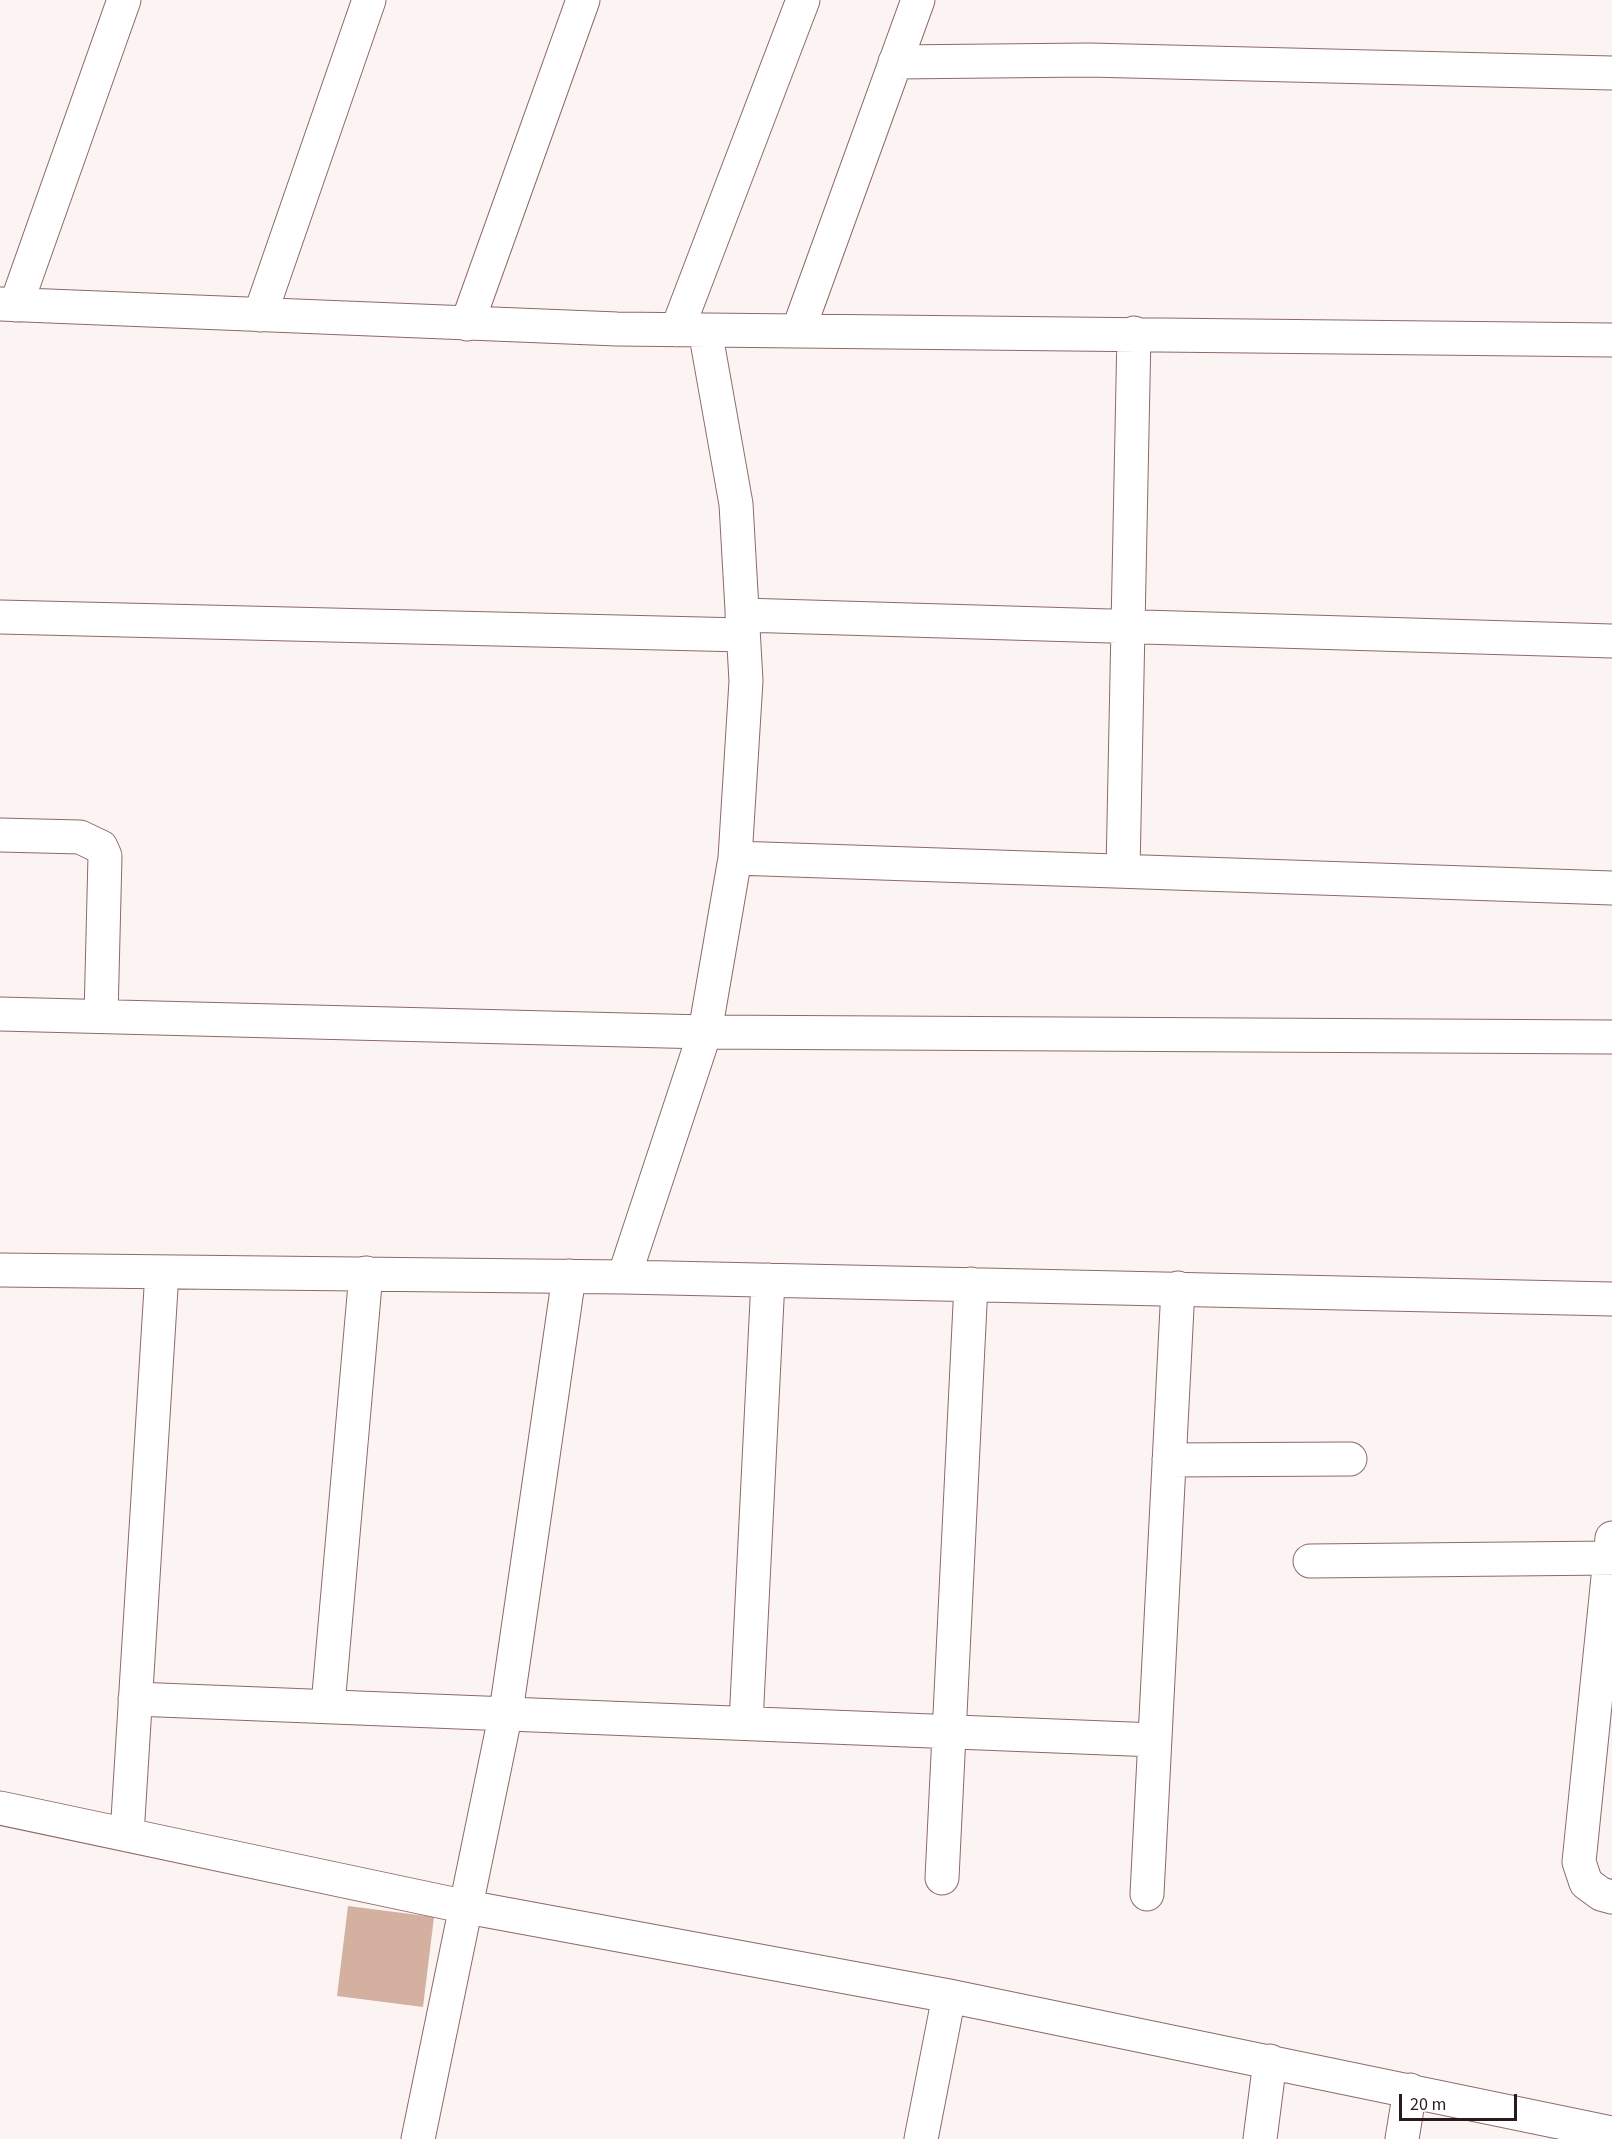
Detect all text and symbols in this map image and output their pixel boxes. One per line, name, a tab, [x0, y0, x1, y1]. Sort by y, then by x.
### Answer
scale bar	[1402, 2082, 1520, 2120]
text: 20 m	[1410, 2092, 1446, 2117]

